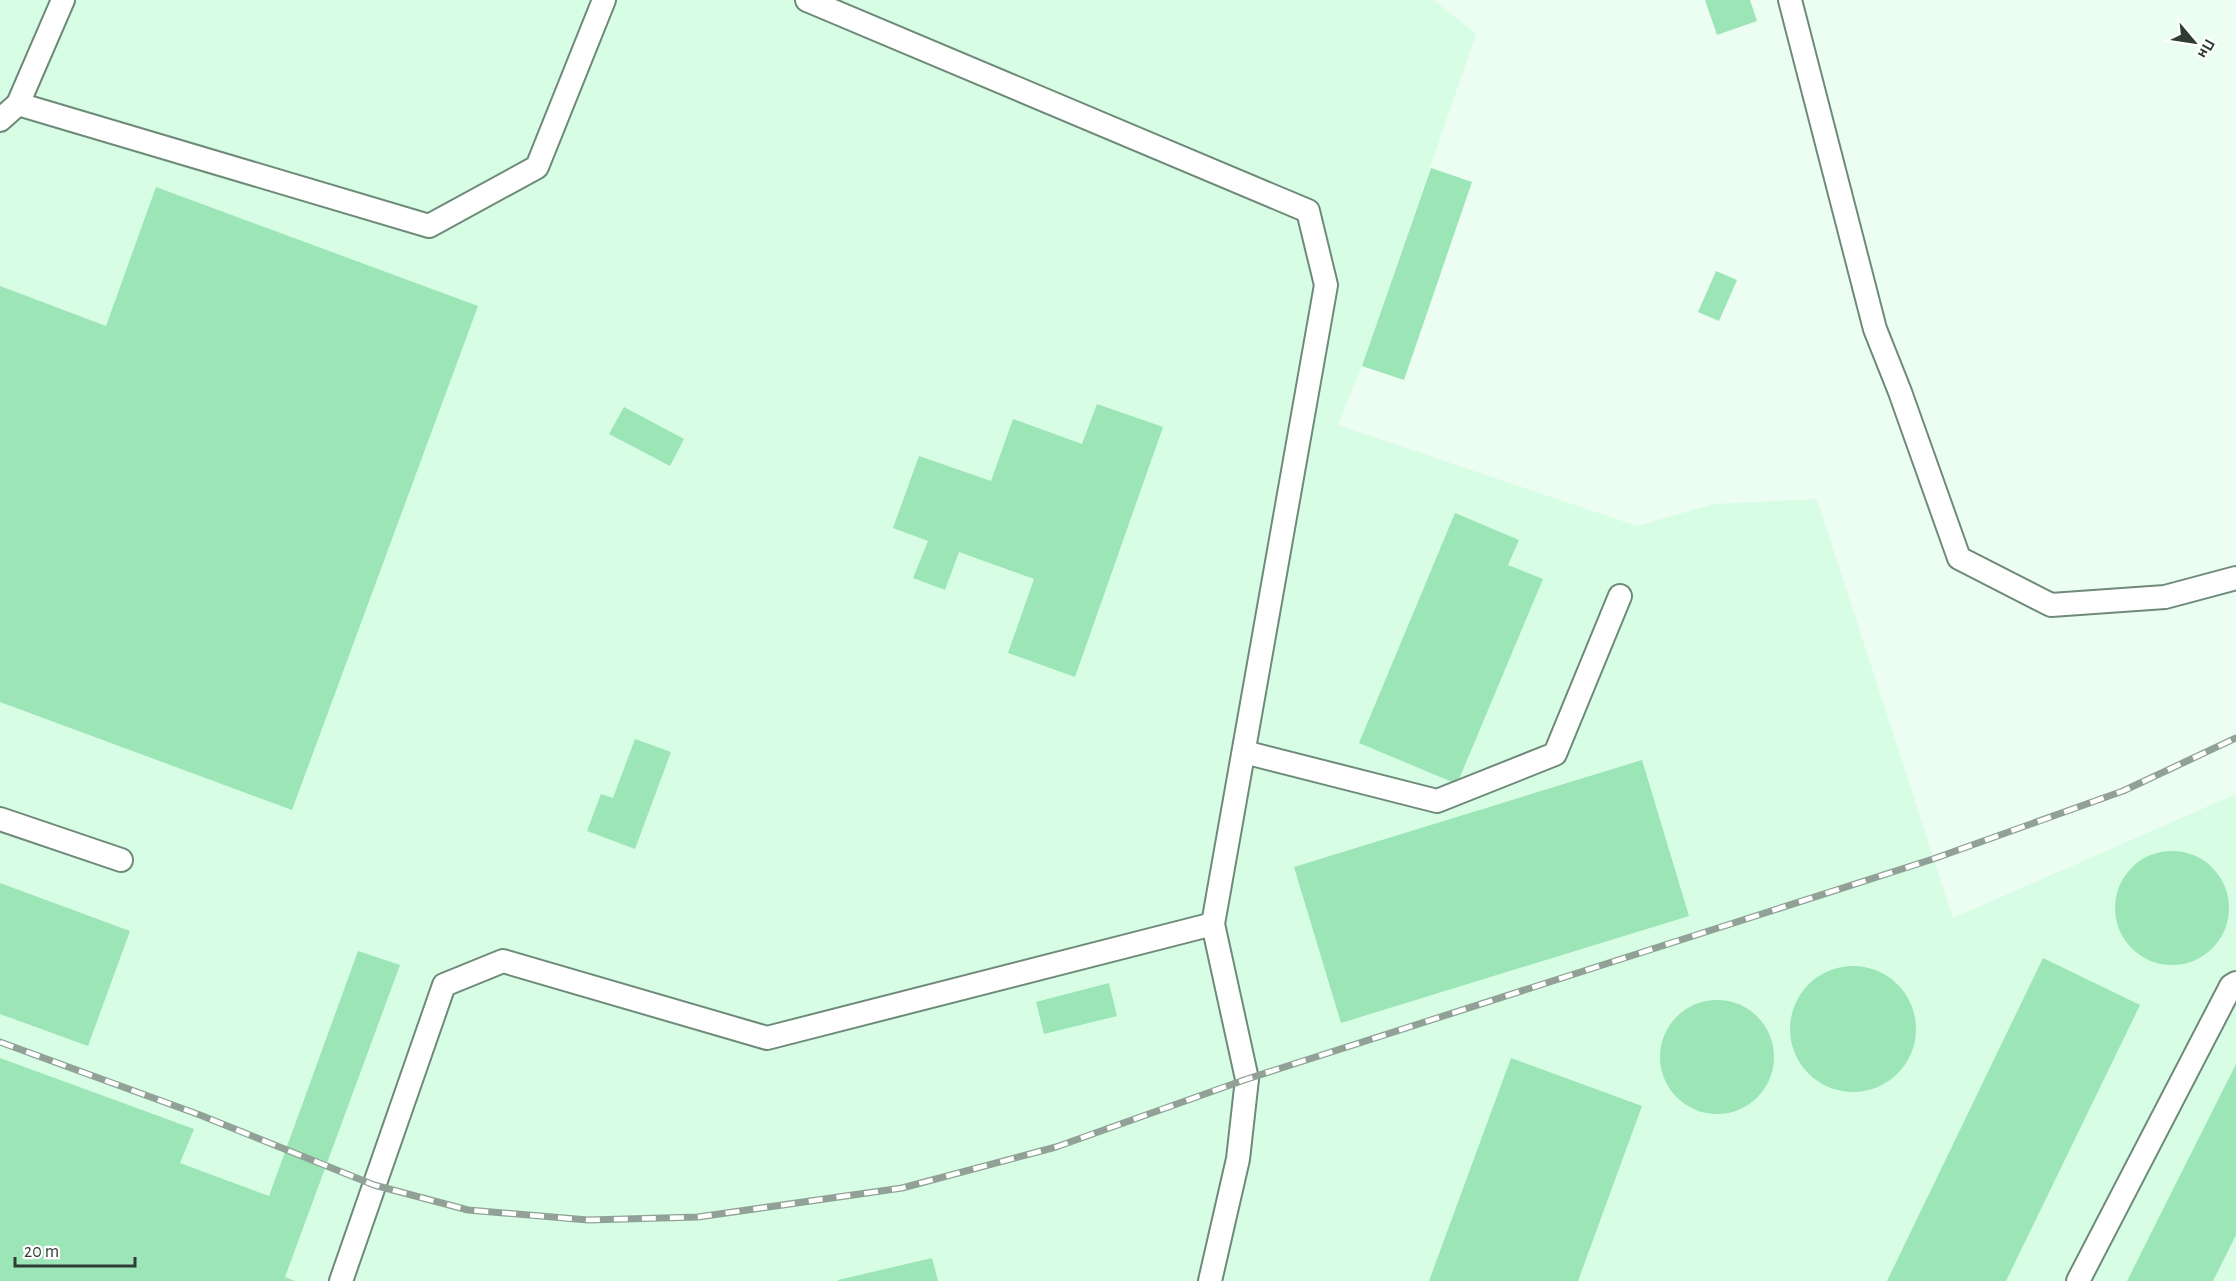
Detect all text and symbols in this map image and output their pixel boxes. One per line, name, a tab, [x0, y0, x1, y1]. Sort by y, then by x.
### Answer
north arrow	[2164, 12, 2224, 72]
text: Пн	[2195, 36, 2218, 61]
scale bar	[15, 1230, 135, 1268]
text: 20 m	[24, 1243, 59, 1261]

